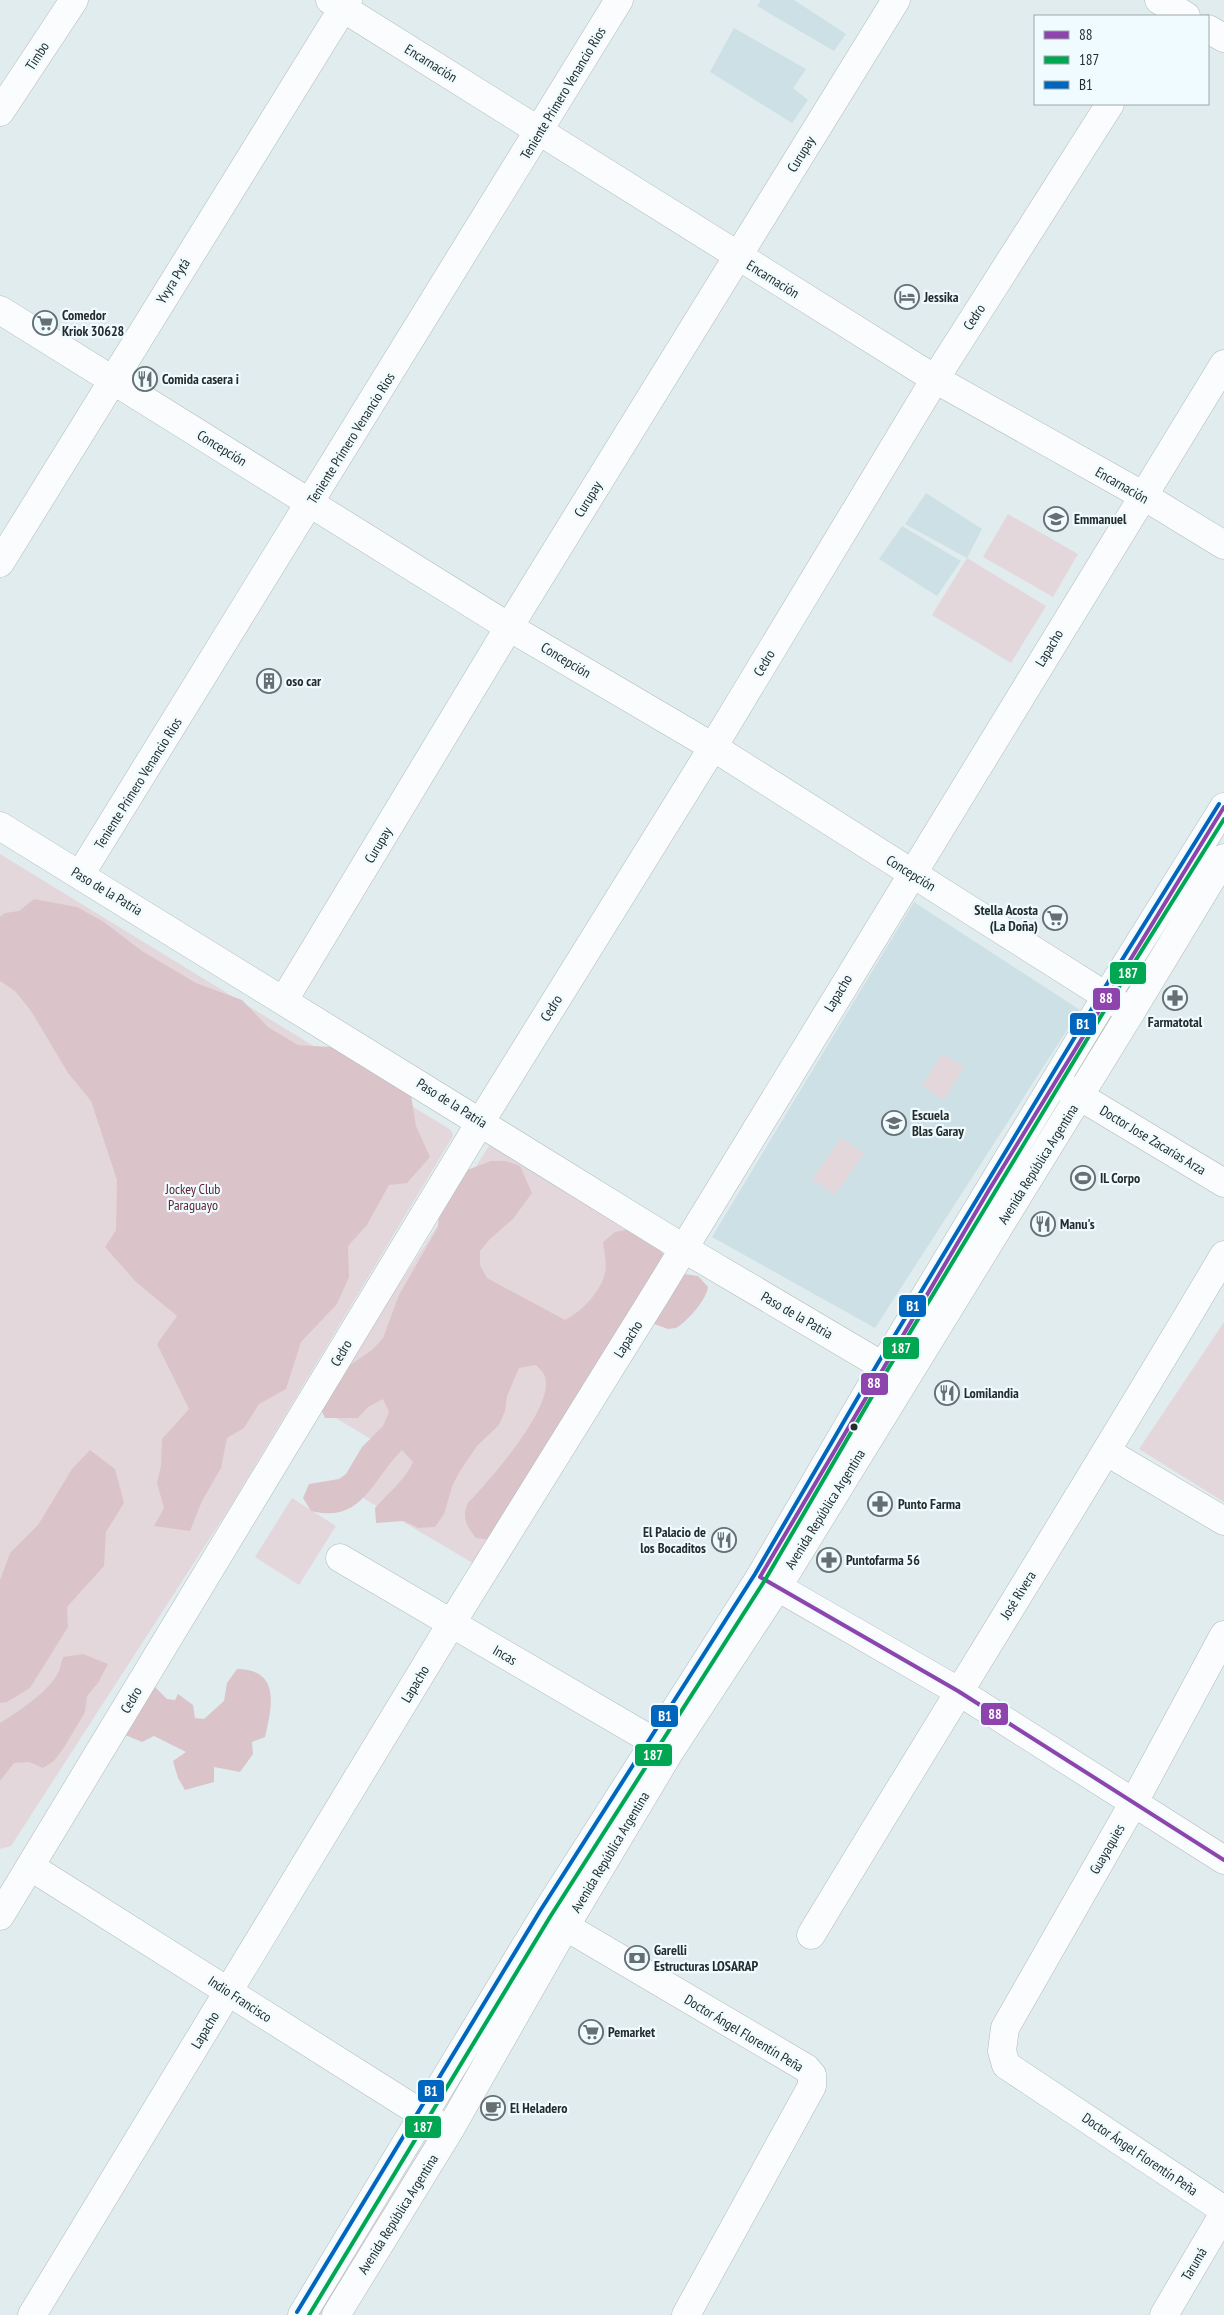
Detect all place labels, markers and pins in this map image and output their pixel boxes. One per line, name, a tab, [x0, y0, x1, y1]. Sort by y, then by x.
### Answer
hotel icon: Jessika	[894, 284, 920, 310]
place label: Jessika	[923, 288, 959, 306]
place label: Comedor Kriok 30628	[62, 306, 124, 340]
supermarket icon: Comedor Kriok 30628	[32, 310, 58, 336]
restaurant icon: Comida casera i	[132, 366, 158, 392]
place label: Comida casera i	[162, 370, 239, 388]
school or university icon: Emmanuel	[1043, 506, 1069, 532]
place label: Emmanuel	[1074, 510, 1127, 528]
building icon: oso car	[256, 668, 282, 694]
place label: oso car	[286, 672, 322, 690]
place label: Stella Acosta (La Doña)	[974, 901, 1038, 935]
supermarket icon: Stella Acosta (La Doña)	[1042, 905, 1068, 931]
pharmacy icon: Farmatotal	[1162, 985, 1188, 1011]
place label: Farmatotal	[1148, 1013, 1203, 1031]
place label: Escuela Blas Garay	[912, 1106, 964, 1140]
school or university icon: Escuela Blas Garay	[881, 1110, 907, 1136]
sports icon: IL Corpo	[1070, 1165, 1096, 1191]
place label: IL Corpo	[1100, 1169, 1140, 1187]
restaurant icon: Manu's	[1030, 1211, 1056, 1237]
place label: Manu's	[1060, 1215, 1095, 1233]
restaurant icon: Lomilandia	[934, 1380, 960, 1406]
place label: Lomilandia	[964, 1384, 1019, 1402]
unlabelled marker	[849, 1422, 859, 1432]
pharmacy icon: Punto Farma	[867, 1491, 893, 1517]
place label: Punto Farma	[898, 1495, 961, 1513]
place label: El Palacio de los Bocaditos	[640, 1523, 706, 1557]
restaurant icon: El Palacio de los Bocaditos	[711, 1527, 737, 1553]
pharmacy icon: Puntofarma 56	[816, 1547, 842, 1573]
place label: Puntofarma 56	[846, 1551, 920, 1569]
place label: Garelli Estructuras LOSARAP	[654, 1941, 759, 1975]
bank icon: Garelli Estructuras LOSARAP	[624, 1945, 650, 1971]
supermarket icon: Pemarket	[578, 2019, 604, 2045]
place label: Pemarket	[608, 2023, 655, 2041]
cafe icon: El Heladero	[480, 2095, 506, 2121]
place label: El Heladero	[510, 2099, 567, 2117]

